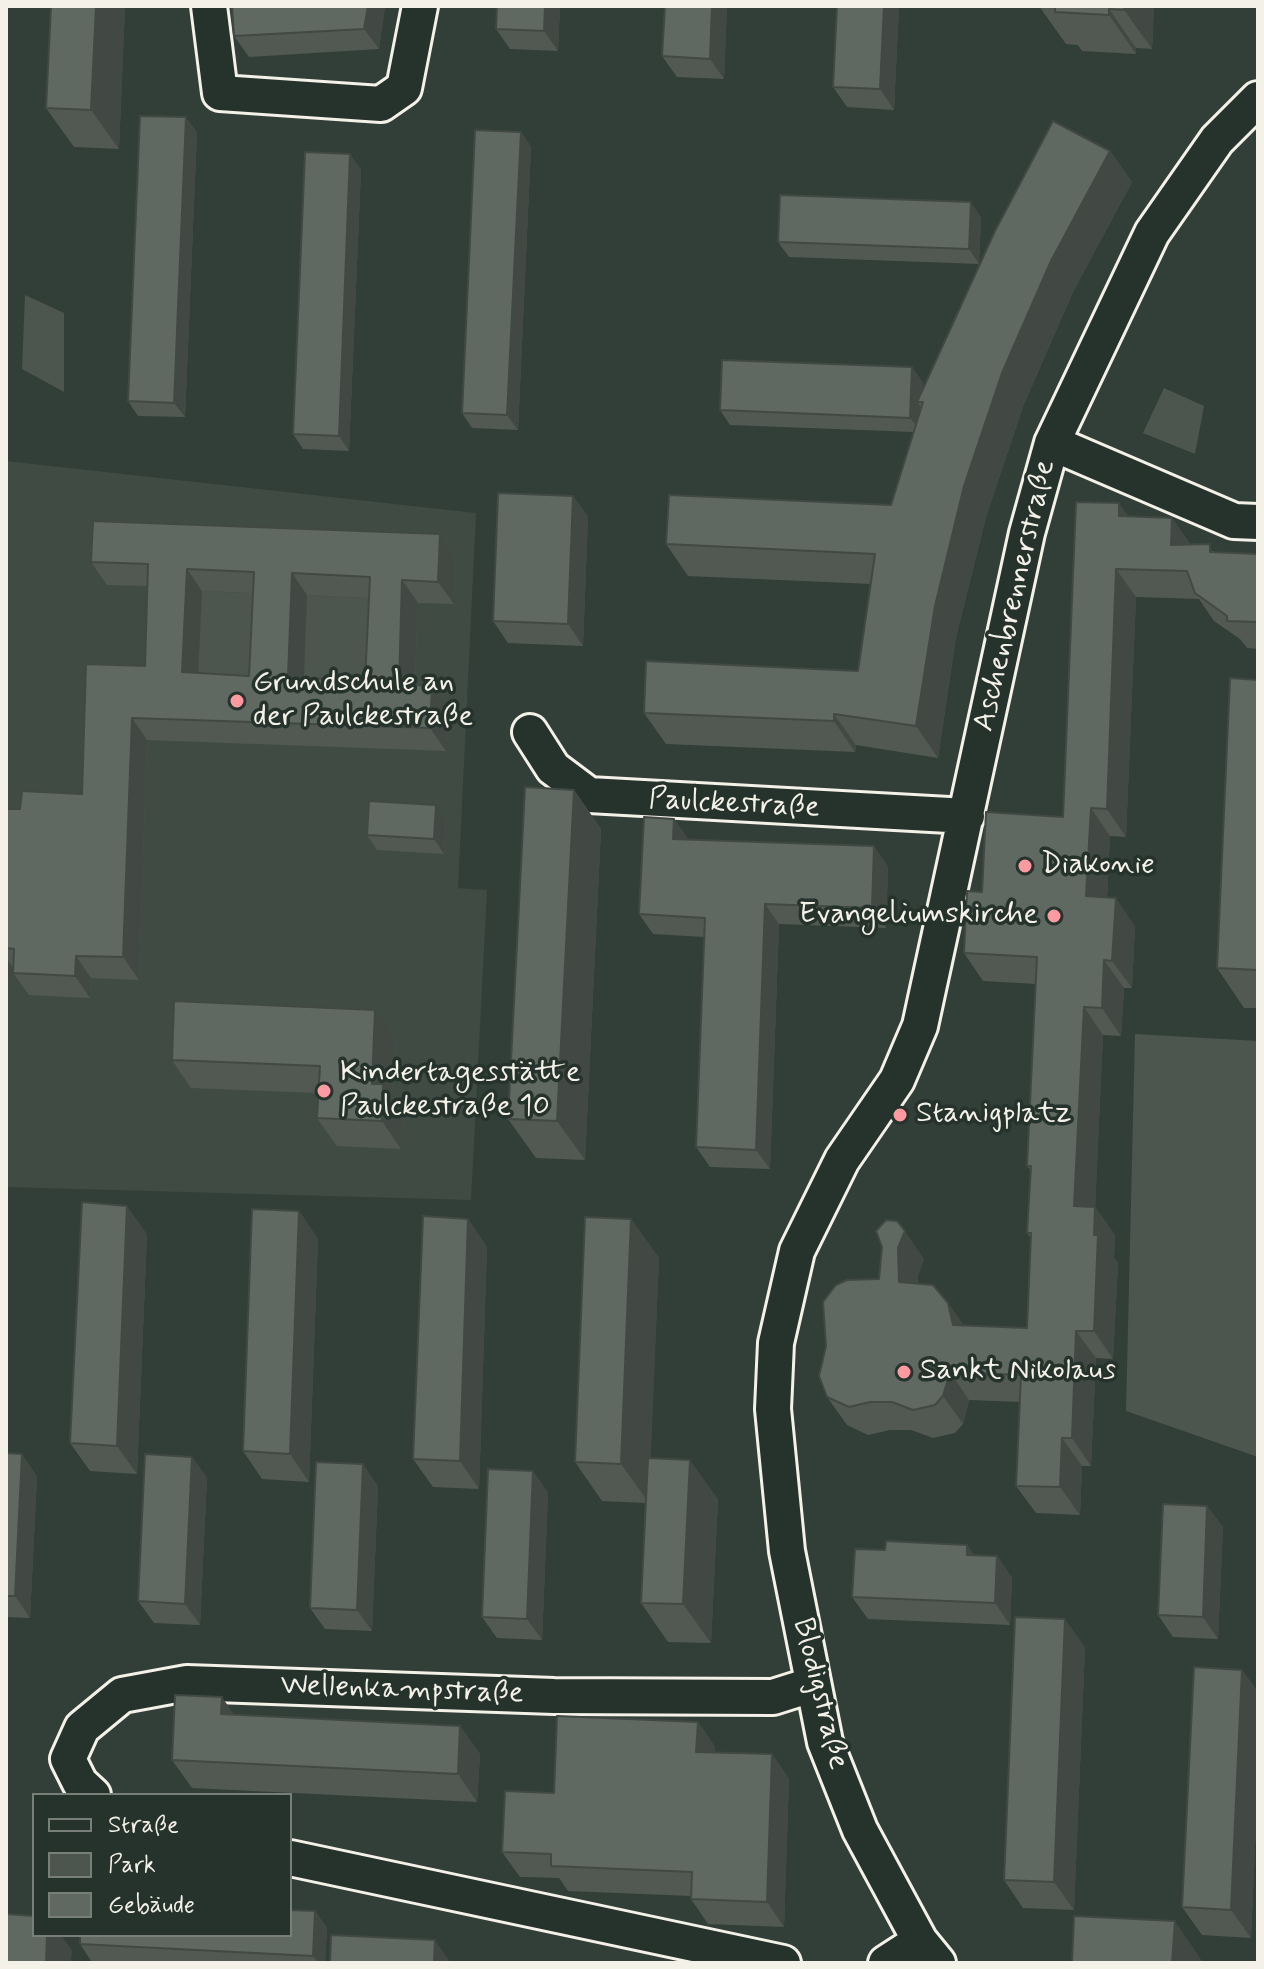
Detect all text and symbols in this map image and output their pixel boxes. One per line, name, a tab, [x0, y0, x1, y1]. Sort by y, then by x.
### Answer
street label: Aschenbrennerstraße	[967, 457, 1065, 735]
place label: Grundschule an der Paulckestraße	[253, 666, 473, 736]
marker: Grundschule an der Paulckestraße	[228, 692, 246, 710]
street label: Paulckestraße	[648, 783, 820, 827]
place label: Diakonie	[1041, 848, 1155, 884]
marker: Diakonie	[1016, 857, 1034, 875]
place label: Evangeliumskirche	[799, 898, 1038, 934]
marker: Evangeliumskirche	[1045, 907, 1063, 925]
place label: Kindertagesstätte Paulckestraße 10	[340, 1056, 580, 1126]
marker: Kindertagesstätte Paulckestraße 10	[315, 1082, 333, 1100]
place label: Stanigplatz	[916, 1097, 1072, 1133]
marker: Stanigplatz	[891, 1106, 909, 1124]
place label: Sankt Nikolaus	[920, 1354, 1116, 1390]
marker: Sankt Nikolaus	[895, 1363, 913, 1381]
street label: Blodigstraße	[783, 1615, 855, 1773]
street label: Wellenkampstraße	[280, 1669, 524, 1713]
legend	[32, 1793, 292, 1937]
text: Straße	[108, 1810, 179, 1841]
text: Park	[108, 1850, 156, 1881]
text: Gebäude	[108, 1890, 195, 1921]

